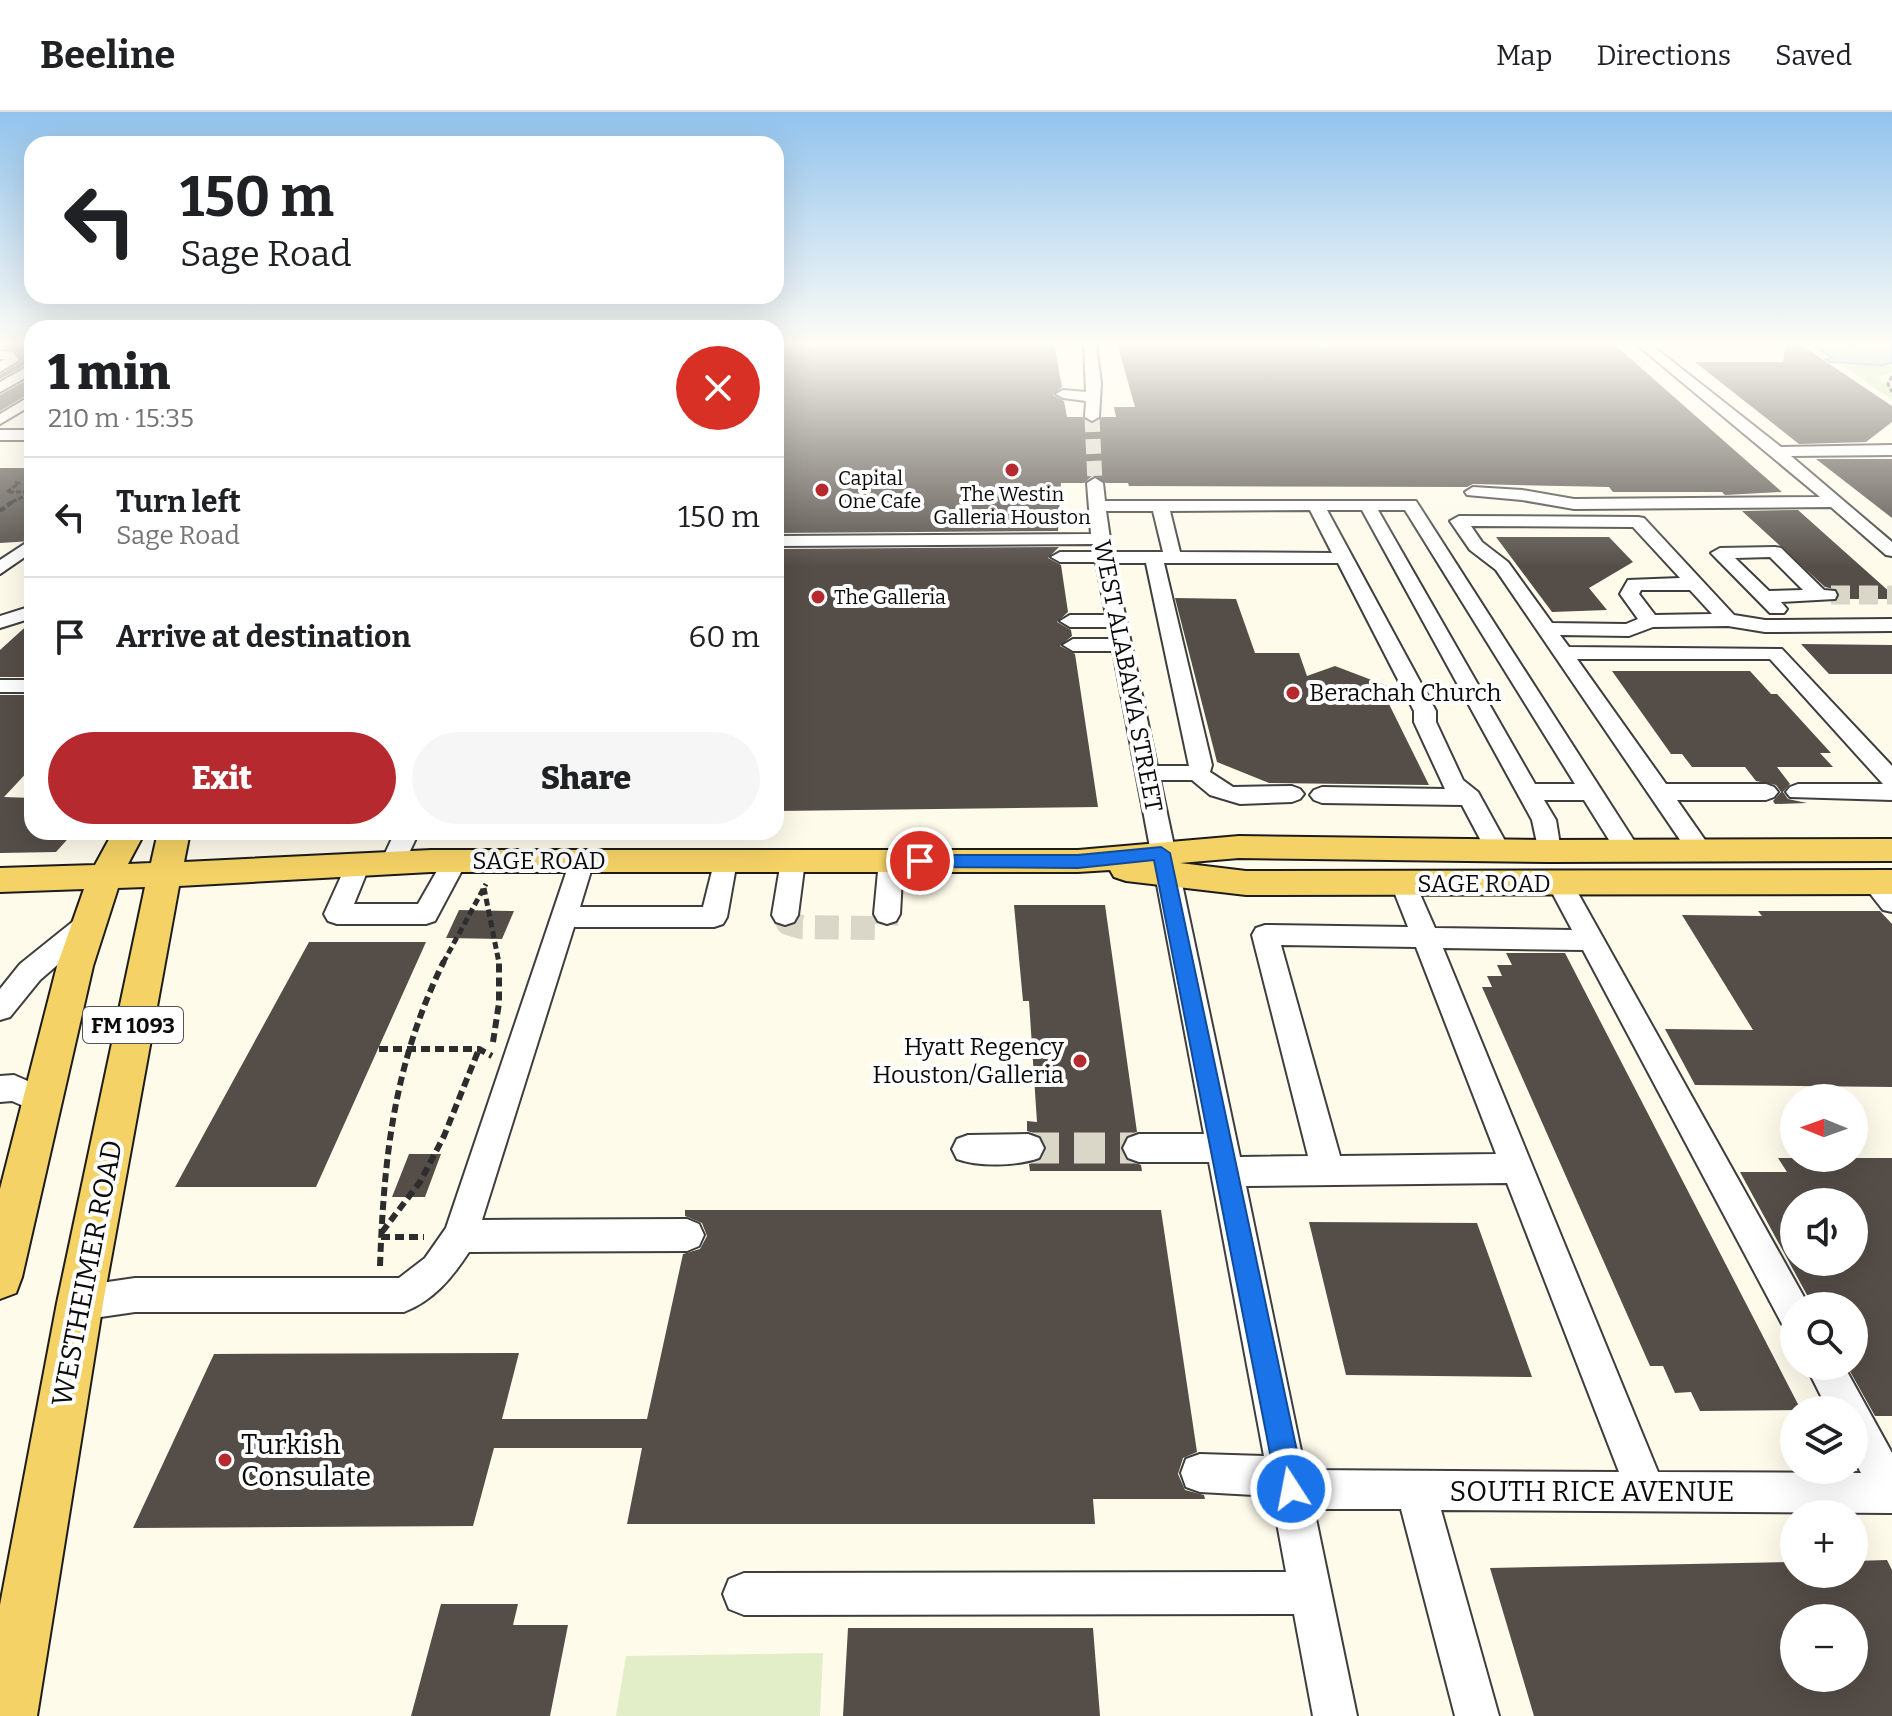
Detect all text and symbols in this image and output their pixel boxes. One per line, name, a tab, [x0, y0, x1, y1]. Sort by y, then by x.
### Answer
text: Beeline	[40, 32, 175, 78]
text: Map	[1496, 39, 1552, 72]
text: Directions	[1596, 39, 1731, 72]
text: Saved	[1775, 39, 1852, 72]
text: 150 m	[180, 164, 334, 231]
icon: left	[48, 168, 152, 272]
text: Sage Road	[180, 232, 352, 276]
text: 1 min	[48, 344, 170, 402]
button: close	[676, 346, 760, 430]
text: 210 m · 15:35	[48, 403, 194, 434]
marker: The Westin Galleria Houston	[1003, 461, 1021, 479]
place label: Capital One Cafe	[838, 466, 921, 513]
marker: Capital One Cafe	[813, 481, 831, 499]
place label: The Westin Galleria Houston	[933, 482, 1091, 529]
text: Turn left	[116, 484, 241, 520]
icon: left	[48, 495, 92, 539]
text: 150 m	[678, 499, 760, 535]
text: Sage Road	[116, 520, 240, 551]
street label: WEST ALABAMA STREET	[1088, 538, 1168, 814]
place label: The Galleria	[834, 585, 946, 609]
marker: The Galleria	[809, 588, 827, 606]
icon: arrive	[48, 615, 92, 659]
text: Arrive at destination	[116, 619, 411, 655]
text: 60 m	[689, 619, 760, 655]
place label: Berachah Church	[1309, 679, 1501, 707]
marker: Berachah Church	[1284, 684, 1302, 702]
button: Exit	[48, 732, 396, 824]
button: Share	[412, 732, 760, 824]
pin	[886, 827, 954, 895]
icon: arrive	[898, 839, 942, 883]
street label: SAGE ROAD	[472, 847, 606, 875]
street label: SAGE ROAD	[1417, 870, 1551, 898]
road number: FM 1093	[83, 1007, 183, 1043]
place label: Hyatt Regency Houston/Galleria	[872, 1033, 1064, 1089]
marker: Hyatt Regency Houston/Galleria	[1071, 1052, 1089, 1070]
north arrow	[1780, 1084, 1868, 1172]
map controls	[1780, 1084, 1868, 1692]
street label: WESTHEIMER ROAD	[45, 1137, 129, 1409]
button: sound	[1780, 1188, 1868, 1276]
button: search	[1780, 1292, 1868, 1380]
button: layers	[1780, 1396, 1868, 1484]
place label: Turkish Consulate	[241, 1428, 371, 1493]
position arrow	[1249, 1447, 1333, 1531]
marker: Turkish Consulate	[216, 1451, 234, 1469]
street label: SOUTH RICE AVENUE	[1450, 1475, 1734, 1508]
button: +	[1780, 1500, 1868, 1588]
button: −	[1780, 1604, 1868, 1692]

